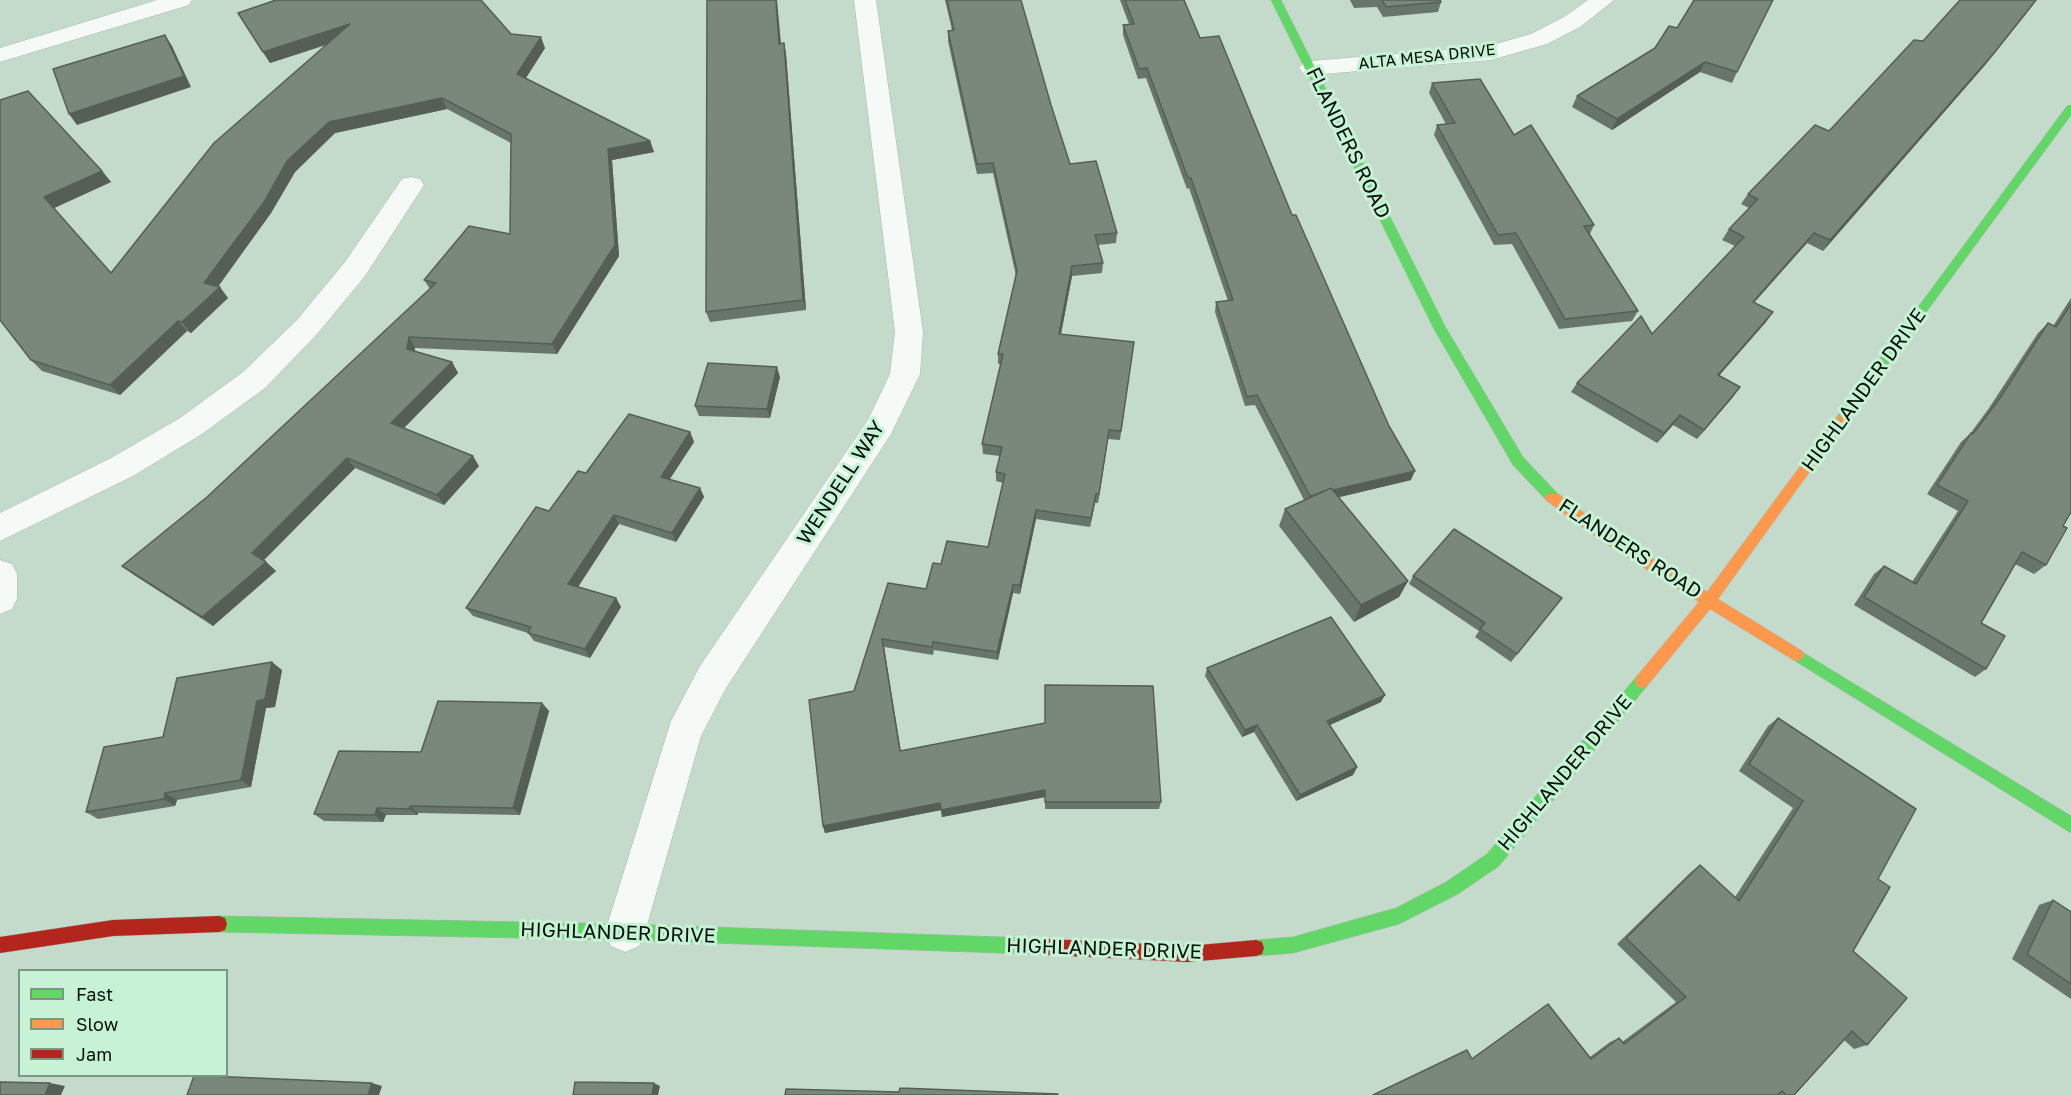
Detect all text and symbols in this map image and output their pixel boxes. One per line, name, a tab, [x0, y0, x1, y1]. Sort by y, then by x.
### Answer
street label: ALTA MESA DRIVE	[1357, 40, 1497, 74]
street label: FLANDERS ROAD	[1301, 63, 1395, 223]
street label: HIGHLANDER DRIVE	[1797, 304, 1931, 476]
street label: WENDELL WAY	[792, 417, 890, 549]
street label: FLANDERS ROAD	[1554, 494, 1706, 604]
street label: HIGHLANDER DRIVE	[1493, 690, 1637, 856]
street label: HIGHLANDER DRIVE	[520, 918, 716, 948]
street label: HIGHLANDER DRIVE	[1006, 934, 1202, 964]
legend	[18, 969, 228, 1077]
text: Fast	[76, 983, 113, 1005]
text: Slow	[76, 1013, 118, 1035]
text: Jam	[76, 1043, 112, 1065]

